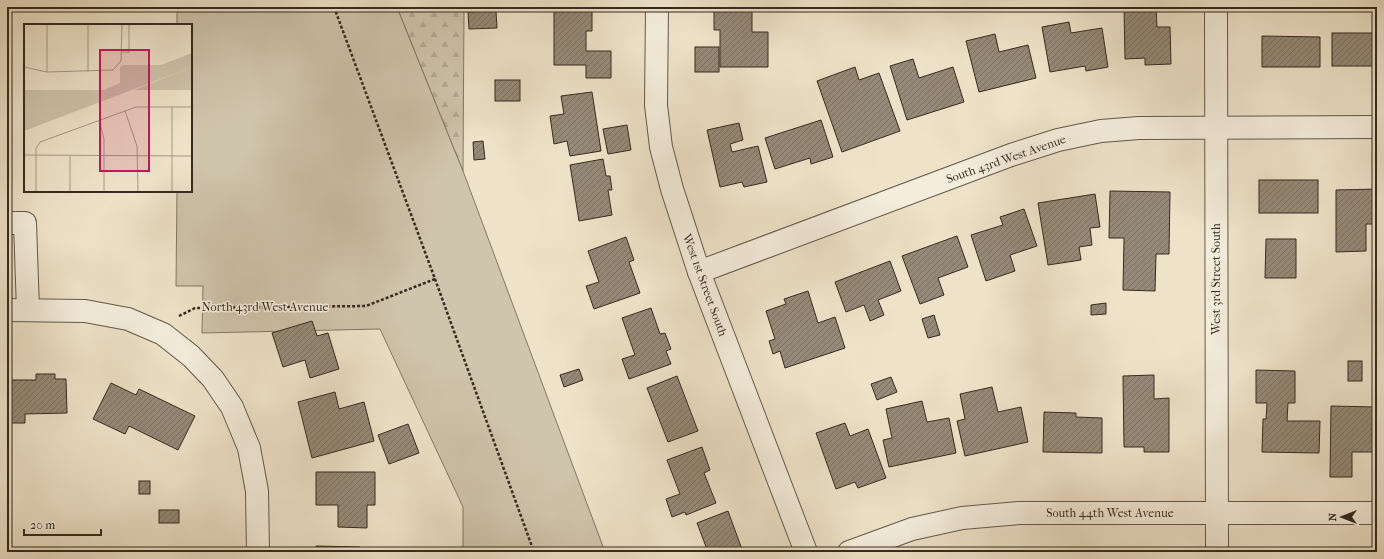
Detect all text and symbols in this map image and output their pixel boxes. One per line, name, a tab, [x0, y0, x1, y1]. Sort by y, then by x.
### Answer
inset map	[24, 24, 192, 192]
street label: South 43rd West Avenue	[944, 132, 1068, 186]
street label: West 3rd Street South	[1209, 223, 1223, 336]
street label: West 1st Street South	[680, 231, 730, 338]
street label: North 43rd West Avenue	[202, 300, 328, 314]
north arrow	[1322, 497, 1362, 537]
street label: South 44th West Avenue	[1046, 506, 1174, 520]
scale bar	[24, 511, 101, 537]
text: N	[1326, 512, 1339, 521]
text: 20 m	[30, 518, 55, 532]

